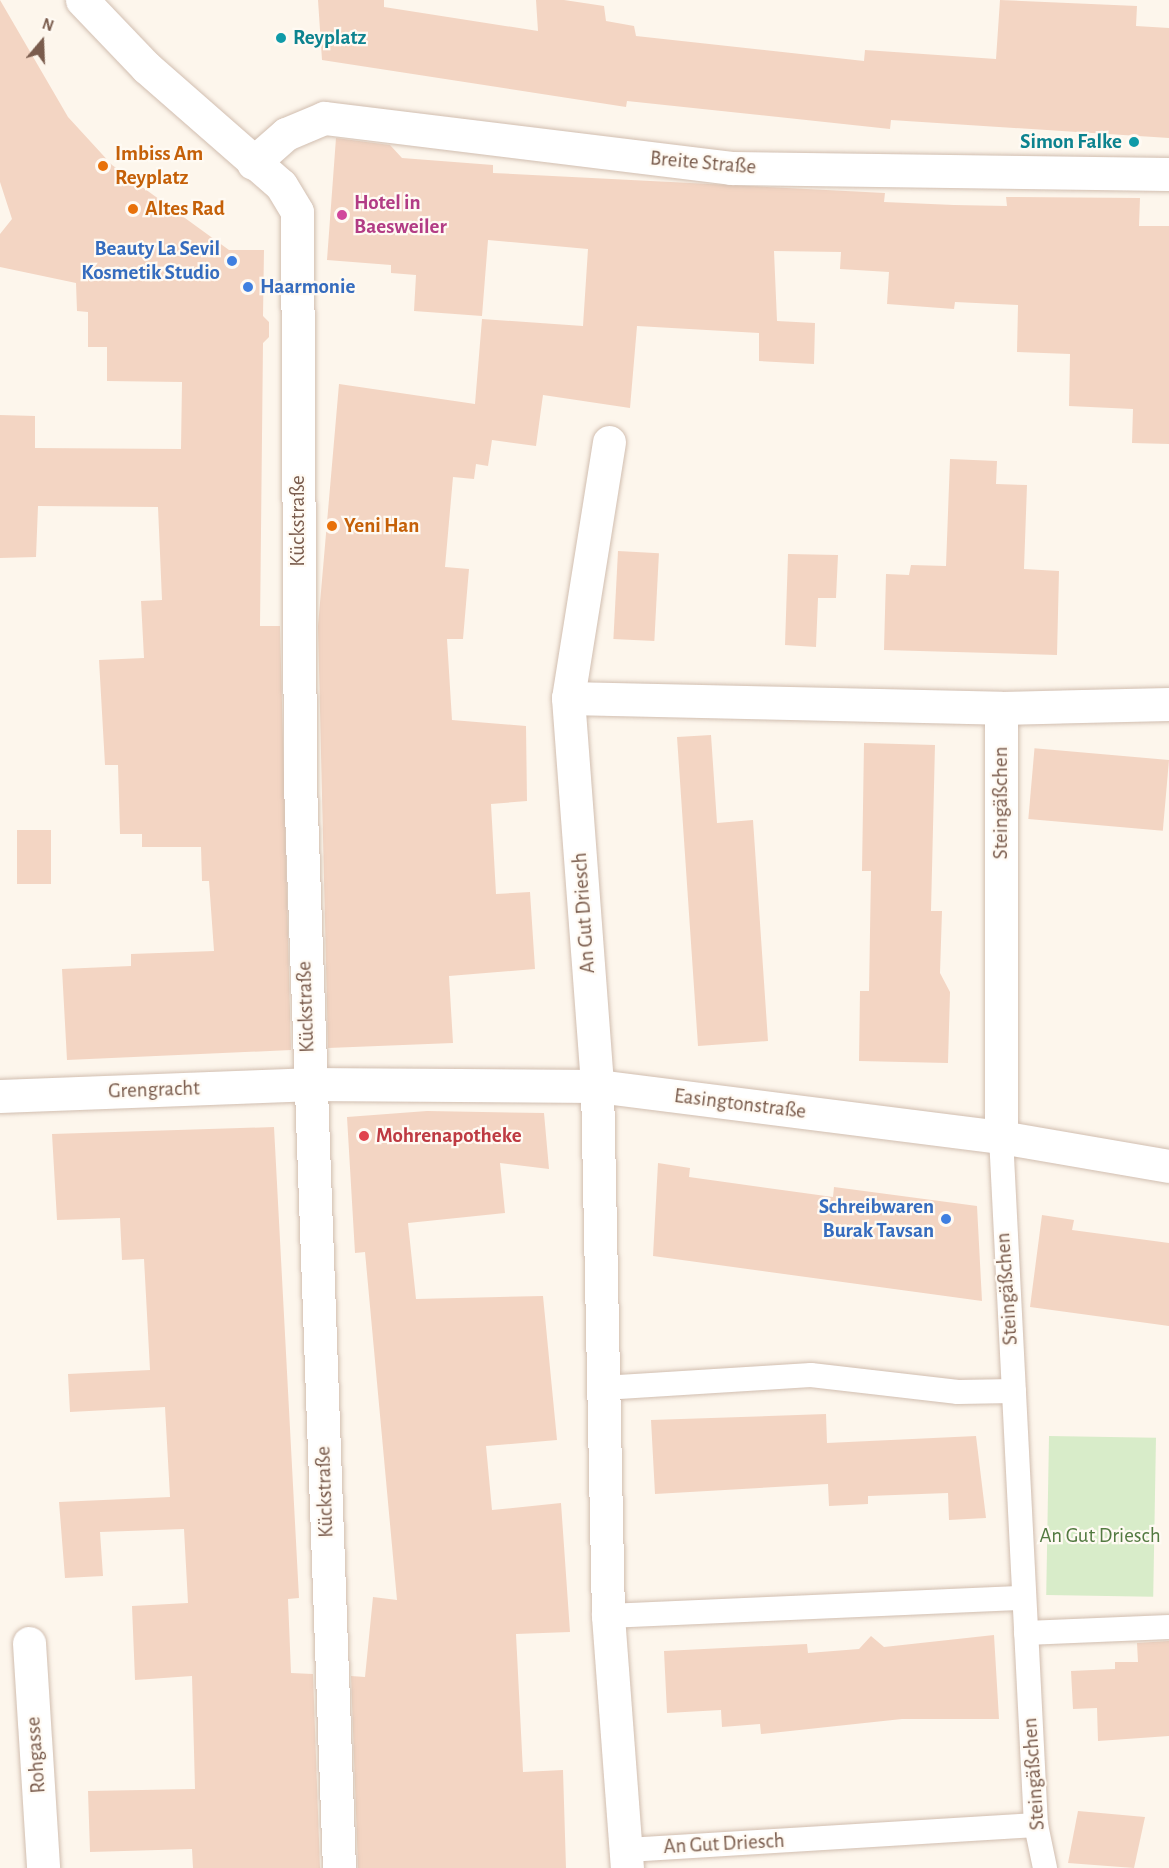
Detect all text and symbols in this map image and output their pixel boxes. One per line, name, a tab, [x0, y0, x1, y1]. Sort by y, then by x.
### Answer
north arrow	[12, 12, 72, 72]
text: N	[40, 16, 56, 34]
place label: Reyplatz	[293, 25, 366, 51]
marker: Reyplatz	[274, 31, 288, 45]
place label: Simon Falke	[1020, 129, 1122, 155]
marker: Simon Falke	[1127, 135, 1141, 149]
place label: Imbiss Am Reyplatz	[115, 141, 203, 191]
street label: Breite Straße	[649, 146, 757, 180]
marker: Imbiss Am Reyplatz	[96, 159, 110, 173]
place label: Hotel in Baesweiler	[354, 190, 447, 240]
place label: Altes Rad	[145, 196, 225, 222]
marker: Altes Rad	[126, 202, 140, 216]
marker: Hotel in Baesweiler	[335, 208, 349, 222]
place label: Beauty La Sevil Kosmetik Studio	[81, 236, 220, 286]
marker: Beauty La Sevil Kosmetik Studio	[225, 254, 239, 268]
place label: Haarmonie	[260, 274, 355, 300]
marker: Haarmonie	[241, 280, 255, 294]
street label: Kückstraße	[285, 475, 311, 567]
place label: Yeni Han	[344, 513, 419, 539]
marker: Yeni Han	[325, 519, 339, 533]
street label: Steingäßchen	[988, 747, 1014, 859]
street label: An Gut Driesch	[567, 852, 601, 974]
street label: Kückstraße	[292, 961, 320, 1053]
street label: Grengracht	[108, 1076, 200, 1104]
street label: Easingtonstraße	[673, 1083, 807, 1125]
place label: Mohrenapotheke	[376, 1123, 522, 1149]
marker: Mohrenapotheke	[357, 1129, 371, 1143]
place label: Schreibwaren Burak Tavsan	[819, 1194, 934, 1244]
marker: Schreibwaren Burak Tavsan	[939, 1212, 953, 1226]
street label: Steingäßchen	[990, 1232, 1024, 1346]
street label: Kückstraße	[311, 1446, 339, 1538]
park label: An Gut Driesch	[1039, 1523, 1161, 1549]
street label: Rohgasse	[21, 1716, 51, 1794]
street label: Steingäßchen	[1017, 1717, 1051, 1831]
street label: An Gut Driesch	[663, 1828, 785, 1860]

